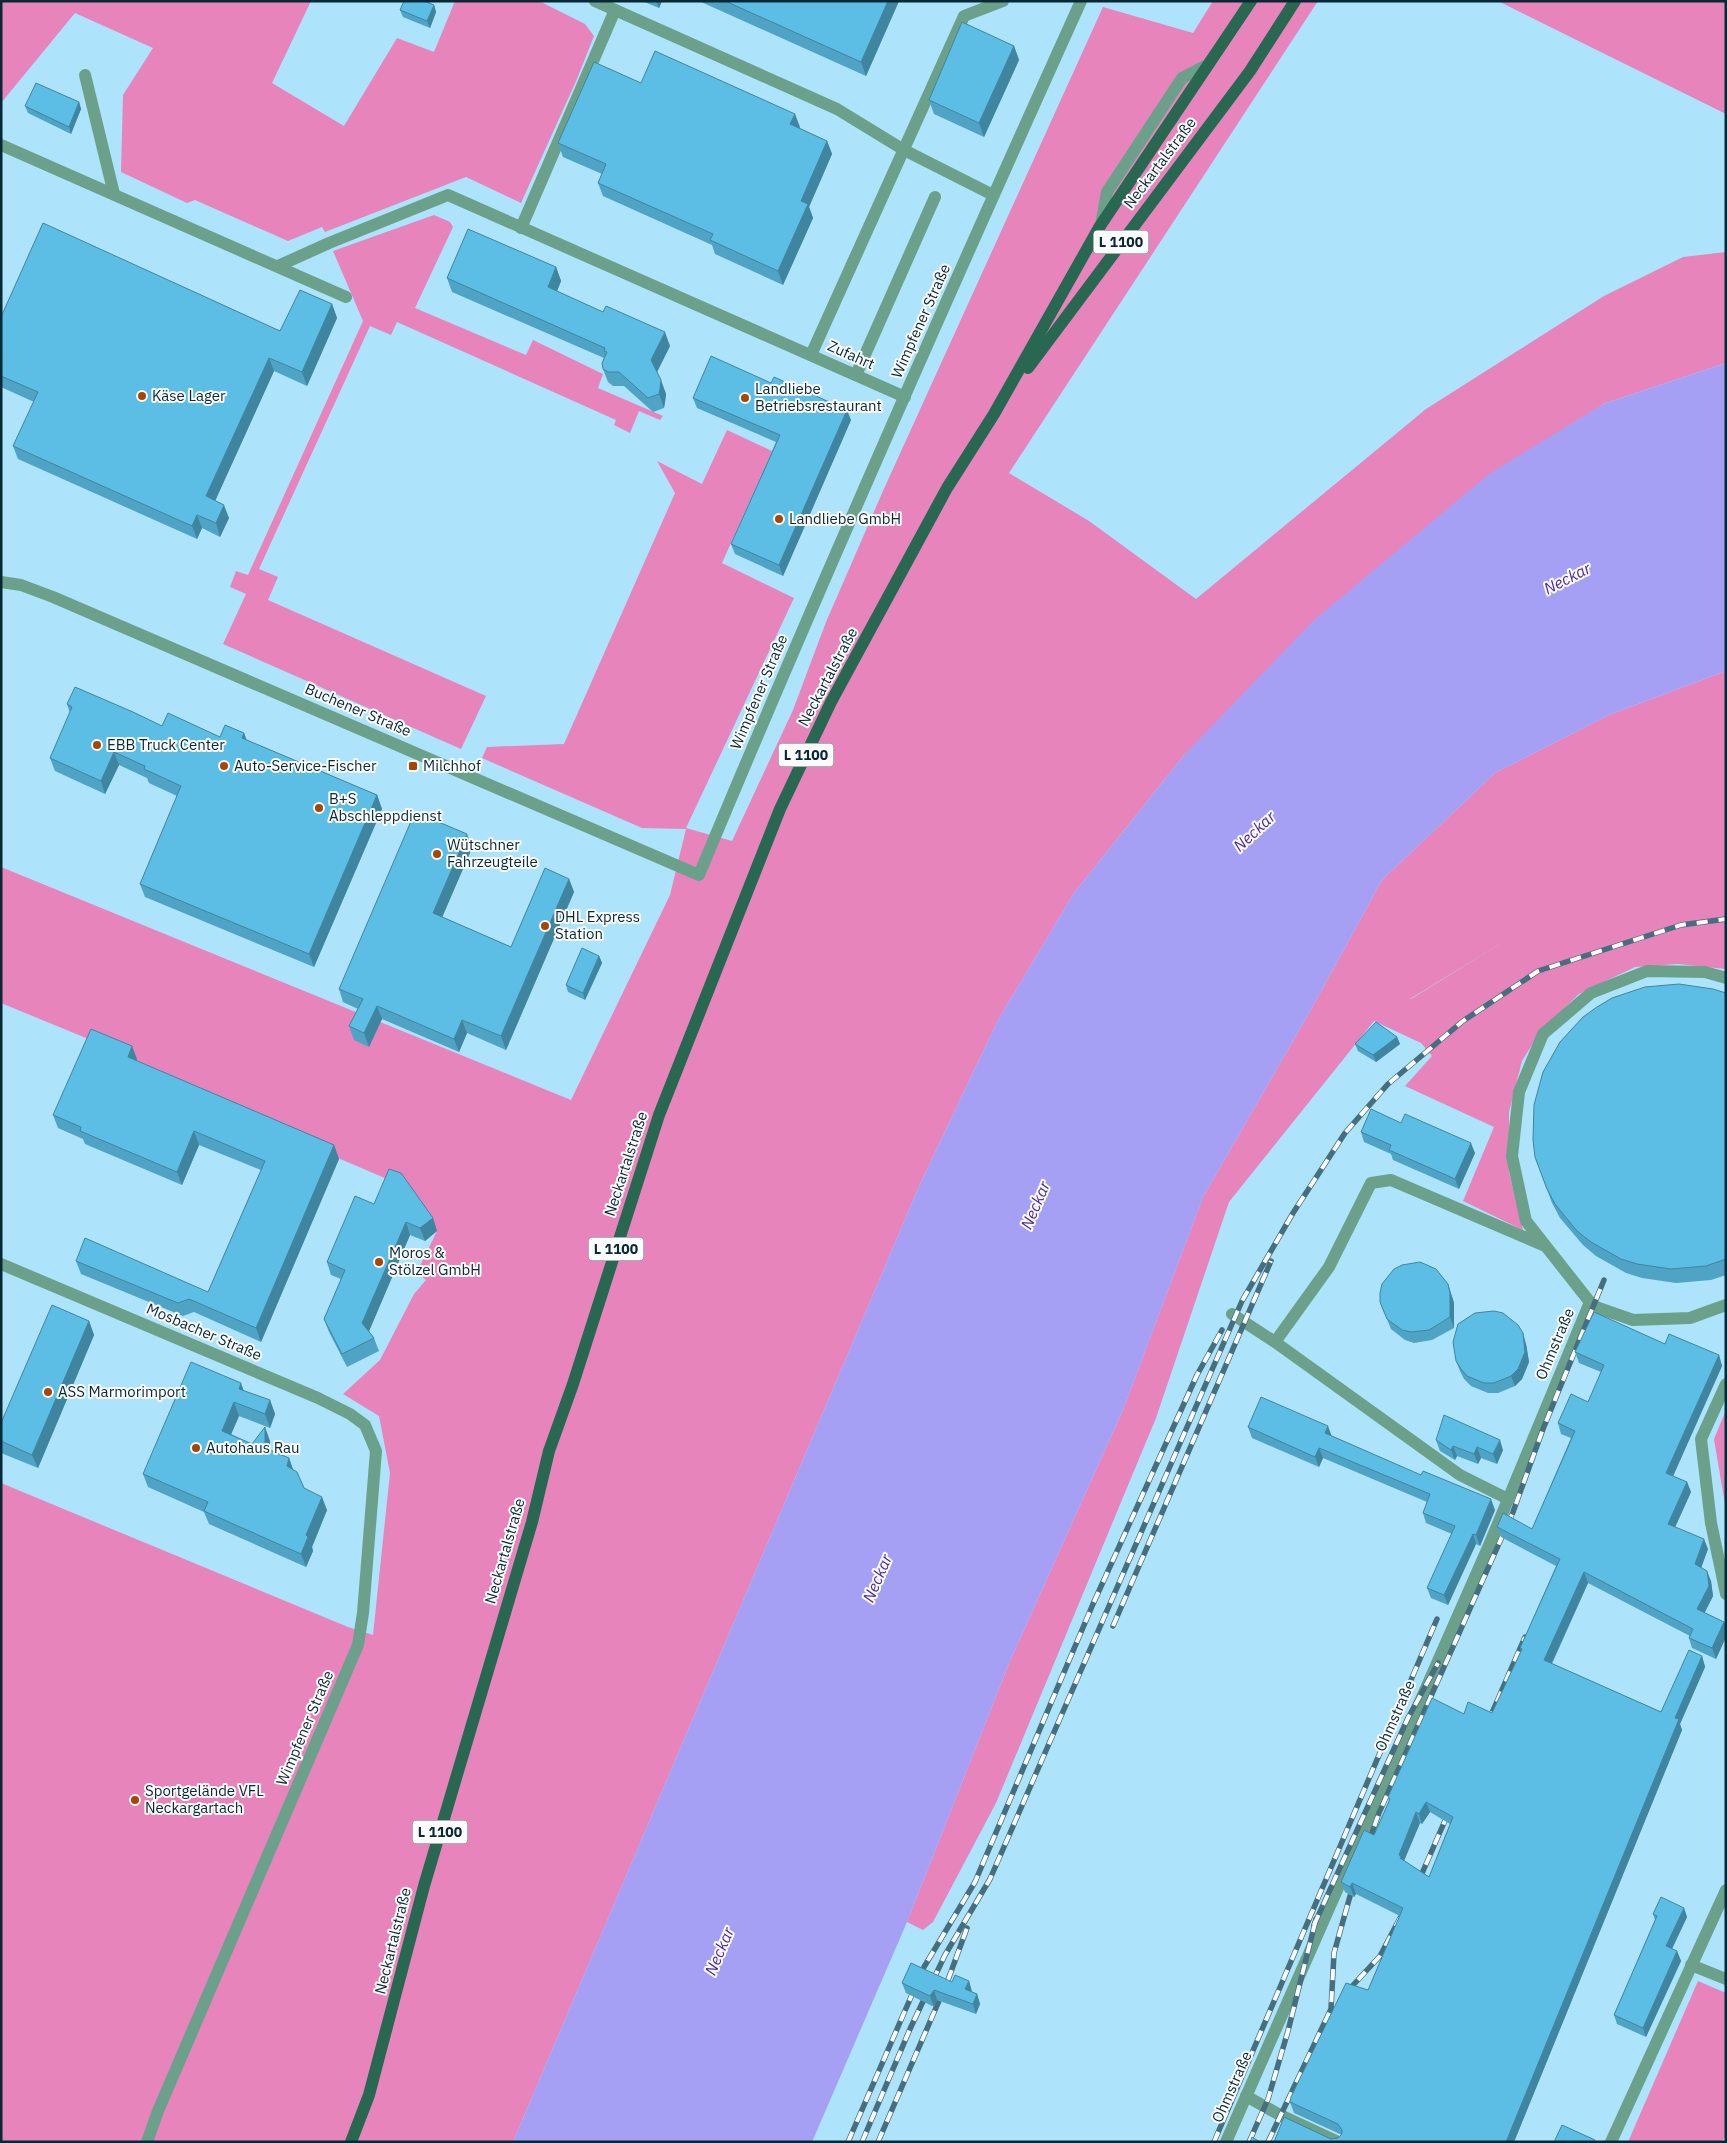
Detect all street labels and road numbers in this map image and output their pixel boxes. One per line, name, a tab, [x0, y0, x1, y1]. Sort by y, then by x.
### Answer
street label: Neckartalstraße	[1119, 113, 1200, 212]
road number: L 1100	[1094, 230, 1148, 253]
street label: Wimpfener Straße	[887, 261, 954, 381]
street label: Zufahrt	[825, 336, 878, 373]
street label: Neckartalstraße	[794, 624, 862, 729]
street label: Wimpfener Straße	[726, 632, 791, 752]
street label: Buchener Straße	[302, 679, 414, 740]
road number: L 1100	[778, 744, 834, 766]
street label: Neckartalstraße	[600, 1109, 651, 1219]
road number: L 1100	[588, 1238, 644, 1260]
street label: Mosbacher Straße	[144, 1299, 265, 1364]
street label: Ohmstraße	[1531, 1305, 1578, 1382]
street label: Neckartalstraße	[480, 1496, 529, 1606]
street label: Wimpfener Straße	[272, 1668, 337, 1788]
street label: Ohmstraße	[1370, 1677, 1419, 1754]
road number: L 1100	[412, 1820, 468, 1844]
street label: Neckartalstraße	[370, 1886, 415, 1996]
street label: Ohmstraße	[1207, 2048, 1256, 2125]

